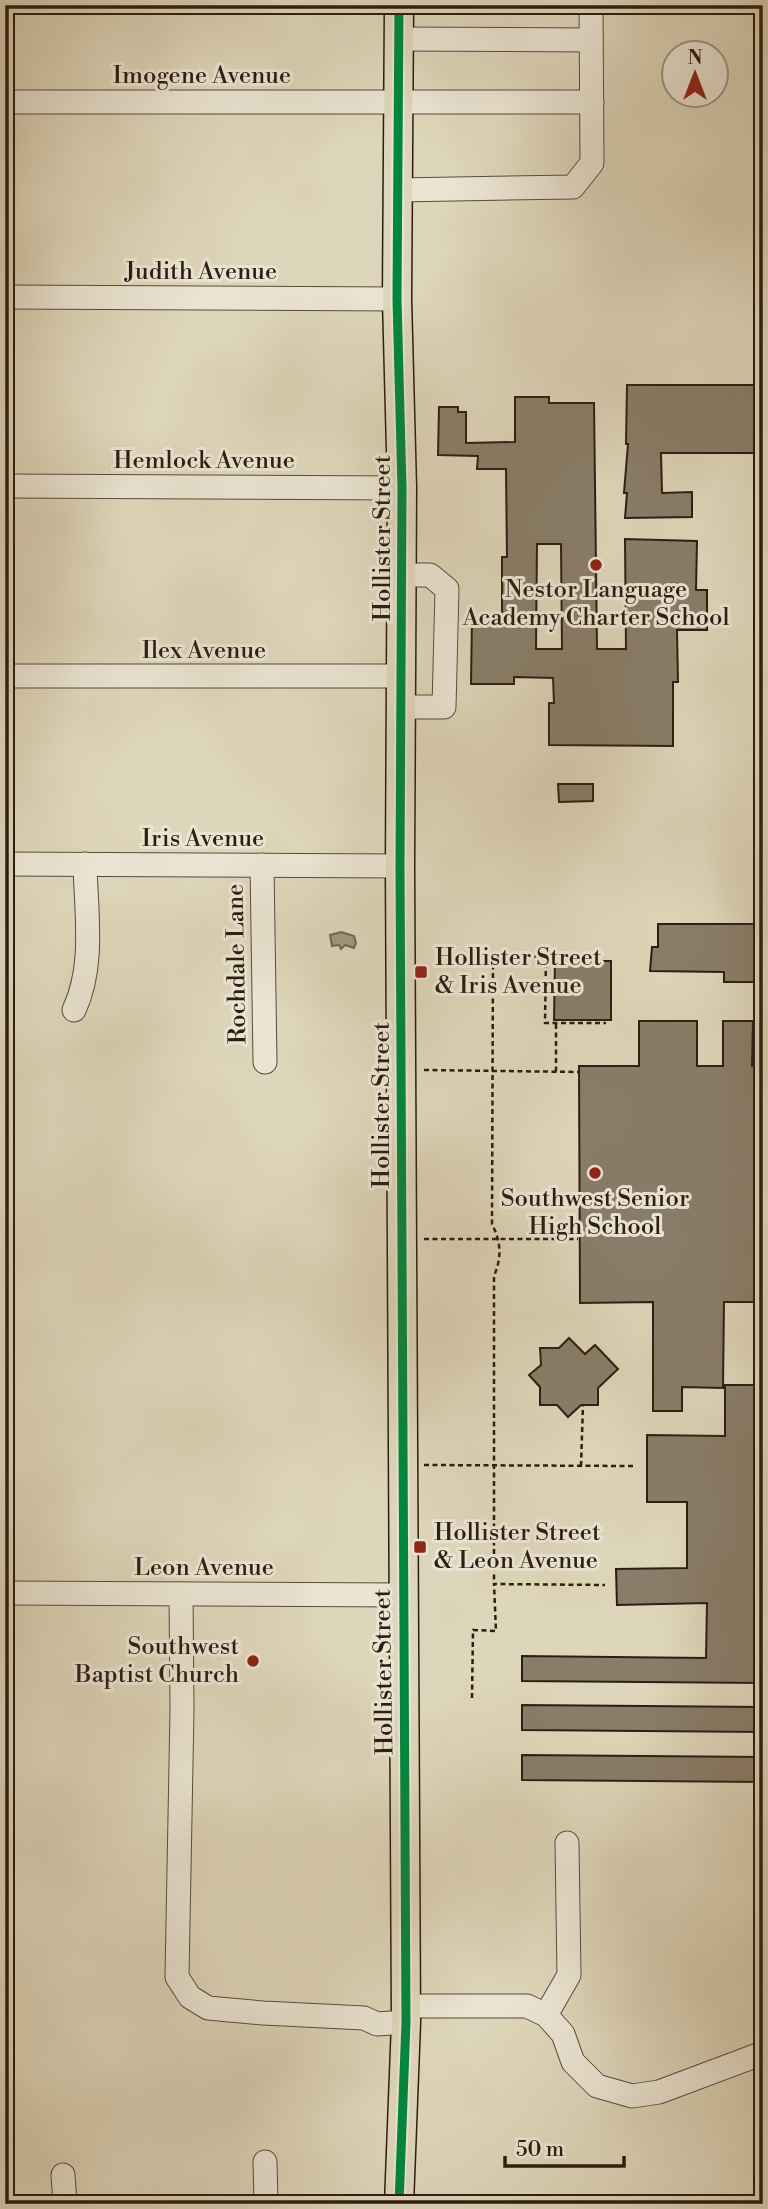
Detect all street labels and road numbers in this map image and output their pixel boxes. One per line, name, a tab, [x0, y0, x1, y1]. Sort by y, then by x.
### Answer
street label: Imogene Avenue	[113, 61, 291, 91]
street label: Judith Avenue	[124, 257, 277, 287]
street label: Hemlock Avenue	[113, 446, 295, 476]
street label: Hollister Street	[368, 454, 398, 621]
street label: Ilex Avenue	[142, 636, 266, 666]
street label: Iris Avenue	[142, 824, 264, 854]
street label: Rochdale Lane	[221, 883, 253, 1045]
street label: Hollister Street	[367, 1021, 397, 1188]
street label: Leon Avenue	[134, 1553, 274, 1583]
street label: Hollister Street	[368, 1588, 400, 1755]

